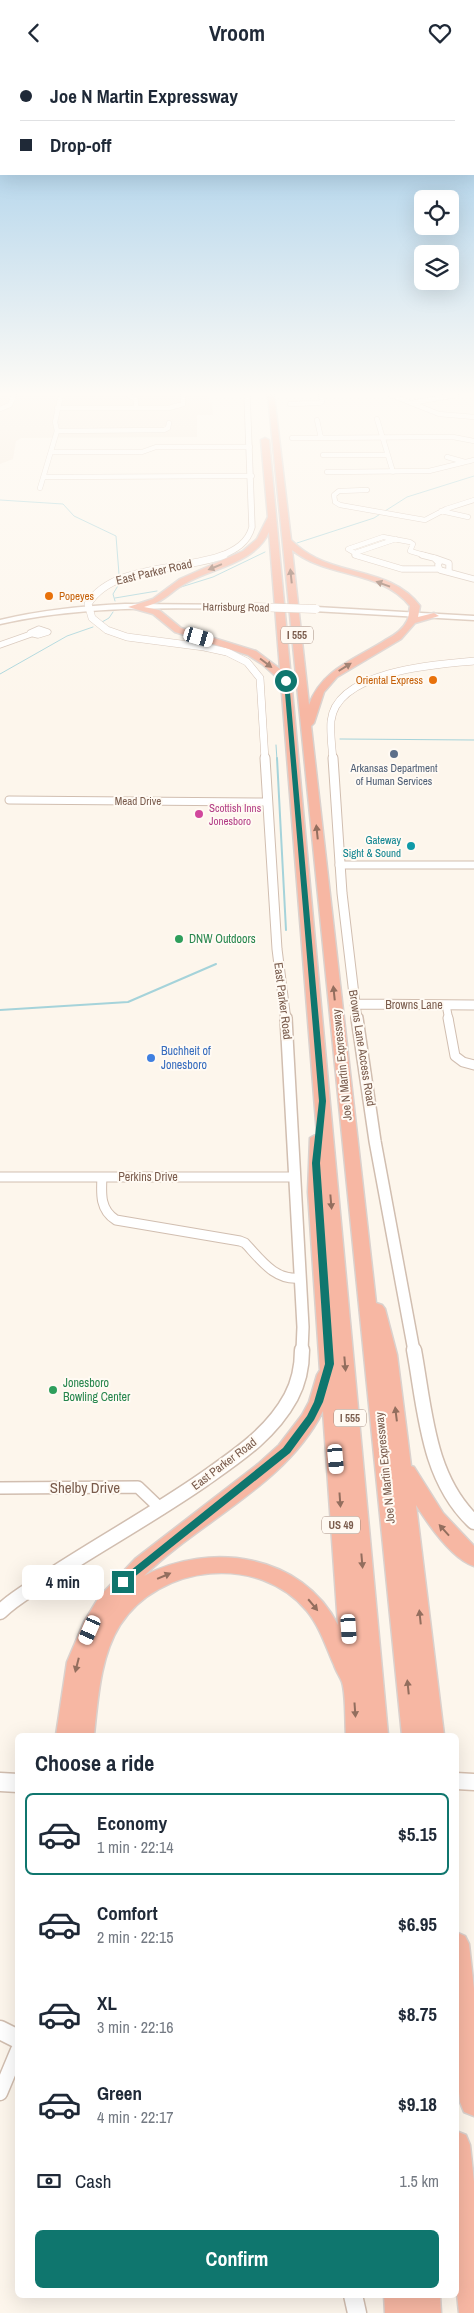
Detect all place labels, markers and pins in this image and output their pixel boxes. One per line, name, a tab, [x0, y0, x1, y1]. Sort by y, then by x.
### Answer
place label: Popeyes	[59, 589, 95, 603]
marker: Popeyes	[43, 590, 55, 602]
place label: Oriental Express	[356, 673, 423, 687]
marker: Oriental Express	[427, 674, 439, 686]
marker: Arkansas Department of Human Services	[388, 748, 400, 760]
place label: Arkansas Department of Human Services	[349, 761, 438, 788]
place label: Scottish Inns Jonesboro	[209, 801, 262, 828]
marker: Scottish Inns Jonesboro	[193, 808, 205, 820]
place label: Gateway Sight & Sound	[343, 833, 401, 860]
marker: Gateway Sight & Sound	[405, 840, 417, 852]
place label: DNW Outdoors	[189, 931, 256, 947]
marker: DNW Outdoors	[173, 933, 185, 945]
place label: Buchheit of Jonesboro	[161, 1043, 211, 1073]
marker: Buchheit of Jonesboro	[145, 1052, 157, 1064]
place label: Jonesboro Bowling Center	[63, 1375, 131, 1405]
marker: Jonesboro Bowling Center	[47, 1384, 59, 1396]

